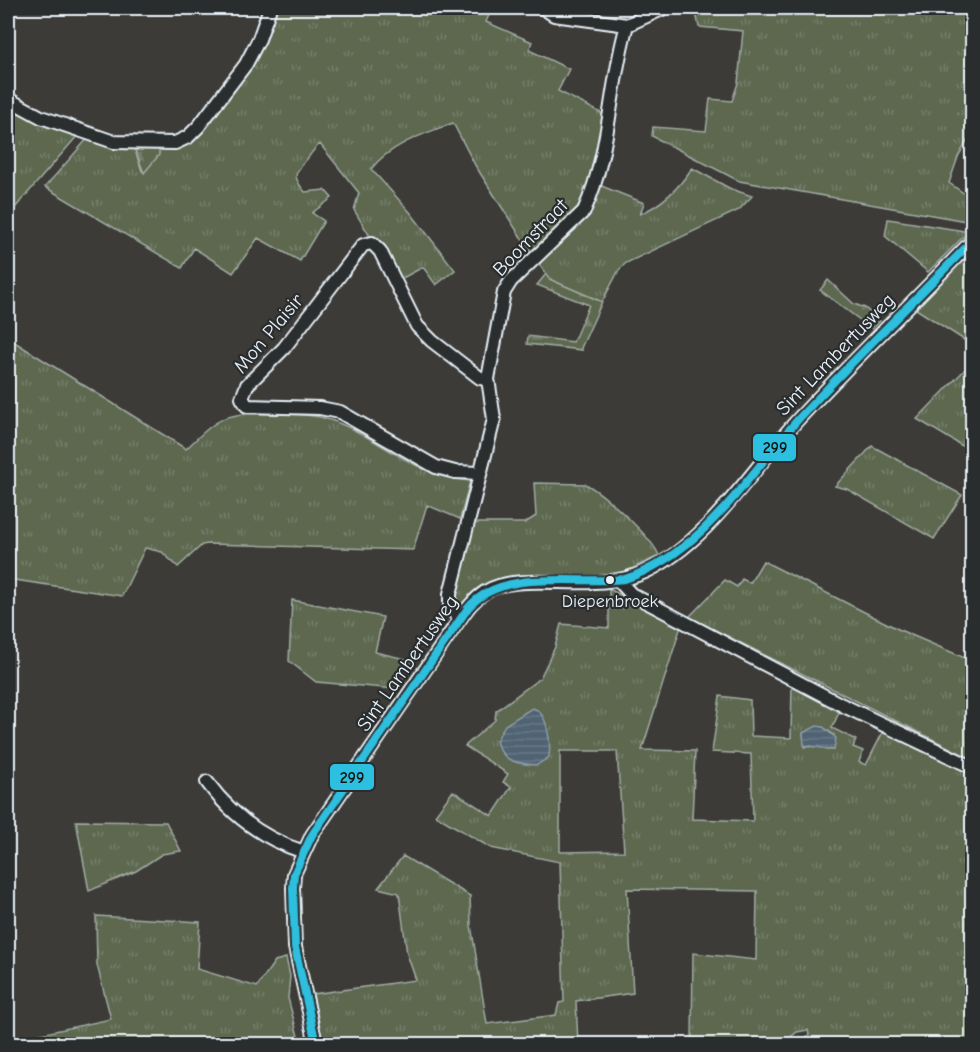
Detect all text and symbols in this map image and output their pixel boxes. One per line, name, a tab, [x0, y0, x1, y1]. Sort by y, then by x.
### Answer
street label: Boomstraat	[488, 193, 574, 281]
street label: Mon Plaisir	[229, 289, 308, 378]
street label: Sint Lambertusweg	[771, 289, 899, 420]
line badge: 299	[752, 433, 797, 462]
text: 299	[763, 439, 787, 457]
marker: Diepenbroek	[604, 574, 616, 586]
street label: Sint Lambertusweg	[352, 591, 463, 736]
place label: Diepenbroek	[562, 591, 659, 612]
line badge: 299	[329, 763, 375, 791]
text: 299	[340, 769, 364, 787]

